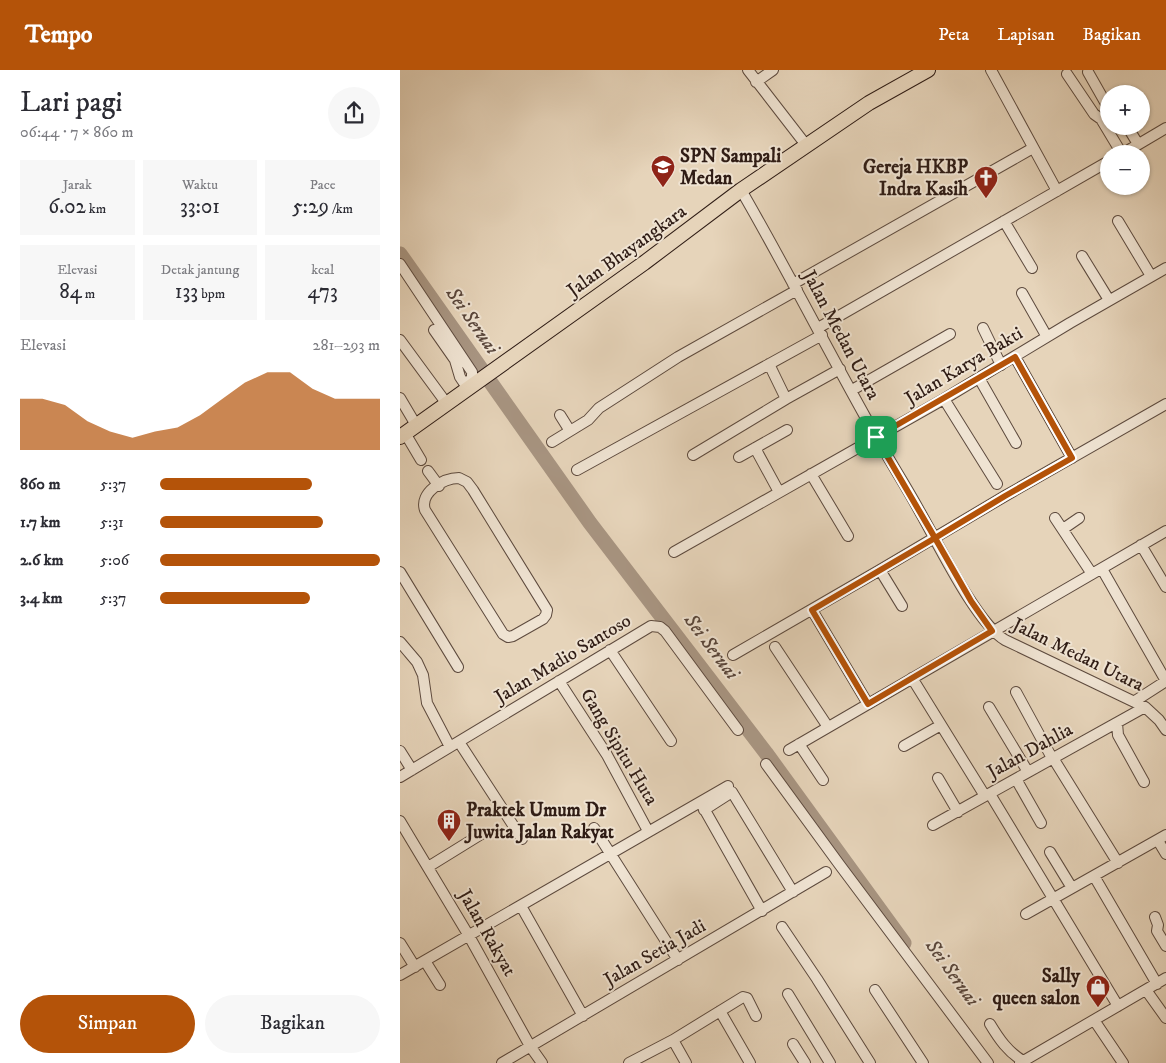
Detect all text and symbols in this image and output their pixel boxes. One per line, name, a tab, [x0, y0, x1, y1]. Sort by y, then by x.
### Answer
text: Tempo	[25, 20, 92, 50]
text: Peta	[938, 24, 969, 46]
text: Lapisan	[997, 24, 1055, 46]
text: Bagikan	[1083, 24, 1141, 46]
text: Lari pagi	[20, 85, 123, 120]
map controls	[1100, 85, 1150, 195]
button: +	[1100, 85, 1150, 135]
button: share	[328, 87, 380, 139]
text: 06:44 · 7 × 860 m	[20, 122, 134, 142]
place label: SPN Sampali Medan	[680, 145, 781, 190]
button: −	[1100, 145, 1150, 195]
school or university icon: SPN Sampali Medan	[650, 154, 676, 188]
place label: Gereja HKBP Indra Kasih	[863, 156, 969, 201]
church icon: Gereja HKBP Indra Kasih	[973, 165, 999, 199]
text: Jarak	[63, 176, 92, 194]
text: Waktu	[182, 176, 218, 194]
text: Pace	[310, 176, 336, 194]
text: 6.02	[48, 194, 86, 220]
text: 33:01	[180, 194, 220, 220]
text: 5:29	[292, 194, 329, 220]
text: km	[86, 200, 106, 218]
text: /km	[329, 200, 353, 218]
street label: Jalan Bhayangkara	[561, 200, 691, 303]
text: Elevasi	[57, 261, 97, 279]
text: Detak jantung	[161, 261, 239, 279]
text: kcal	[311, 261, 334, 279]
street label: Jalan Medan Utara	[796, 265, 885, 404]
text: 84	[59, 279, 82, 305]
text: 133	[175, 279, 198, 305]
text: 473	[308, 279, 338, 305]
water label: Sei Seruai	[439, 282, 505, 361]
text: m	[82, 285, 95, 303]
text: bpm	[198, 285, 225, 303]
street label: Jalan Karya Bakti	[899, 322, 1027, 411]
text: Elevasi	[20, 335, 66, 355]
text: 281–293 m	[313, 335, 380, 355]
pin	[855, 416, 897, 458]
icon: arrive	[862, 423, 890, 451]
text: 860 m	[20, 474, 60, 494]
text: 5:37	[100, 474, 127, 494]
text: 1.7 km	[20, 512, 61, 532]
text: 5:31	[100, 512, 124, 532]
text: 2.6 km	[20, 550, 64, 570]
text: 5:06	[100, 550, 129, 570]
text: 3.4 km	[20, 588, 63, 608]
text: 5:37	[100, 588, 127, 608]
water label: Sei Seruai	[677, 608, 745, 686]
street label: Jalan Madio Santoso	[489, 609, 635, 710]
street label: Jalan Medan Utara	[1007, 612, 1147, 697]
street label: Gang Sipitu Huta	[575, 684, 663, 810]
street label: Jalan Dahlia	[982, 718, 1077, 785]
place label: Praktek Umum Dr Juwita Jalan Rakyat	[464, 799, 615, 844]
building icon: Praktek Umum Dr Juwita Jalan Rakyat	[436, 808, 462, 842]
street label: Jalan Rakyat	[452, 884, 521, 980]
street label: Jalan Setia Jadi	[598, 915, 710, 992]
water label: Sei Seruai	[919, 934, 986, 1013]
place label: Sally queen salon	[992, 965, 1081, 1011]
shop icon: Sally queen salon	[1085, 974, 1111, 1008]
button: Simpan	[20, 995, 195, 1053]
button: Bagikan	[205, 995, 380, 1053]

